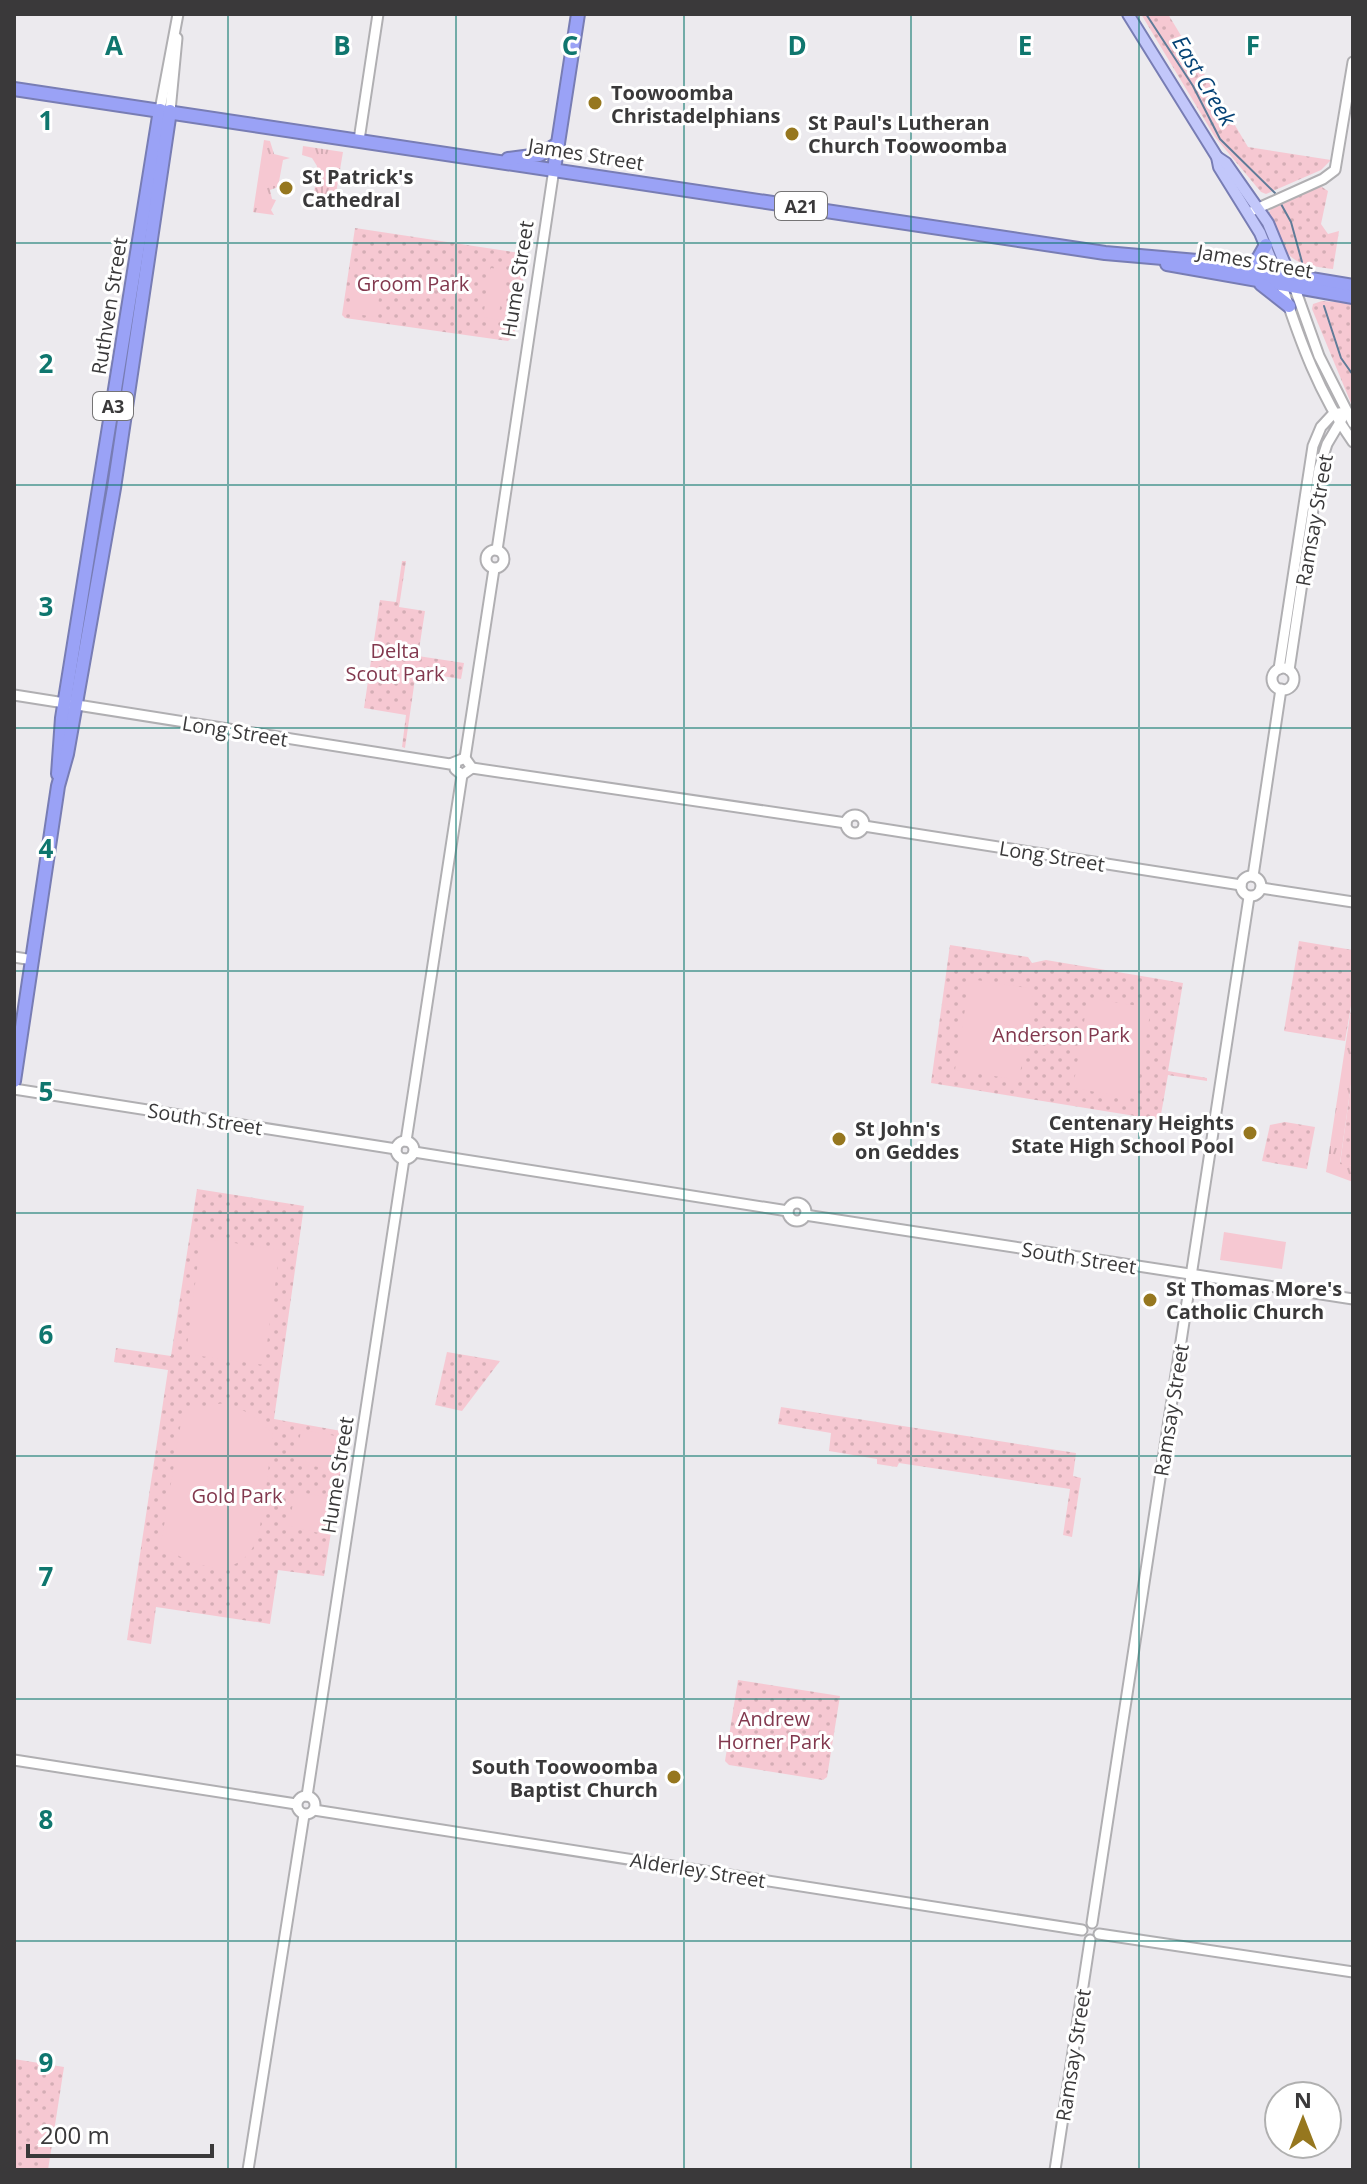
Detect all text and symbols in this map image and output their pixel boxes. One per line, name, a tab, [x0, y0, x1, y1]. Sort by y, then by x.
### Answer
text: A	[105, 27, 123, 63]
text: B	[333, 27, 351, 63]
text: C	[562, 27, 578, 63]
text: D	[787, 27, 807, 63]
text: E	[1018, 27, 1032, 63]
text: F	[1246, 27, 1260, 63]
water label: East Creek	[1166, 29, 1244, 132]
place label: Toowoomba Christadelphians	[611, 79, 780, 129]
marker: Toowoomba Christadelphians	[586, 94, 604, 112]
text: 1	[39, 102, 53, 138]
place label: St Paul's Lutheran Church Toowoomba	[808, 109, 1007, 159]
marker: St Paul's Lutheran Church Toowoomba	[783, 125, 801, 143]
street label: James Street	[524, 131, 646, 176]
place label: St Patrick's Cathedral	[302, 163, 413, 213]
marker: St Patrick's Cathedral	[277, 179, 295, 197]
road number: A21	[775, 192, 827, 220]
street label: Hume Street	[494, 219, 540, 339]
street label: Ruthven Street	[85, 235, 133, 377]
street label: James Street	[1193, 237, 1315, 284]
park label: Groom Park	[357, 270, 470, 297]
text: 2	[39, 345, 54, 381]
road number: A3	[93, 392, 133, 420]
street label: Ramsay Street	[1289, 452, 1339, 588]
text: 3	[39, 588, 53, 624]
park label: Delta Scout Park	[346, 637, 445, 687]
street label: Long Street	[180, 709, 290, 753]
text: 4	[39, 830, 54, 866]
street label: Long Street	[997, 834, 1107, 878]
park label: Anderson Park	[992, 1021, 1130, 1048]
text: 5	[39, 1073, 53, 1109]
street label: South Street	[146, 1097, 264, 1141]
place label: Centenary Heights State High School Pool	[1012, 1109, 1234, 1159]
place label: St John's on Geddes	[855, 1115, 959, 1165]
marker: Centenary Heights State High School Pool	[1241, 1124, 1259, 1142]
marker: St John's on Geddes	[830, 1130, 848, 1148]
street label: South Street	[1020, 1236, 1138, 1280]
place label: St Thomas More's Catholic Church	[1166, 1275, 1342, 1325]
marker: St Thomas More's Catholic Church	[1141, 1291, 1159, 1309]
text: 6	[39, 1316, 54, 1352]
street label: Ramsay Street	[1147, 1342, 1195, 1478]
street label: Hume Street	[314, 1415, 360, 1535]
park label: Gold Park	[192, 1482, 283, 1509]
text: 7	[39, 1558, 54, 1594]
park label: Andrew Horner Park	[717, 1705, 831, 1755]
place label: South Toowoomba Baptist Church	[472, 1753, 658, 1803]
marker: South Toowoomba Baptist Church	[665, 1768, 683, 1786]
text: 8	[39, 1801, 53, 1837]
street label: Alderley Street	[628, 1846, 768, 1894]
street label: Ramsay Street	[1049, 1987, 1097, 2123]
text: 9	[39, 2044, 53, 2080]
north arrow	[1263, 2080, 1343, 2160]
text: N	[1294, 2084, 1312, 2114]
scale bar	[28, 2108, 212, 2158]
text: 200 m	[40, 2118, 110, 2151]

